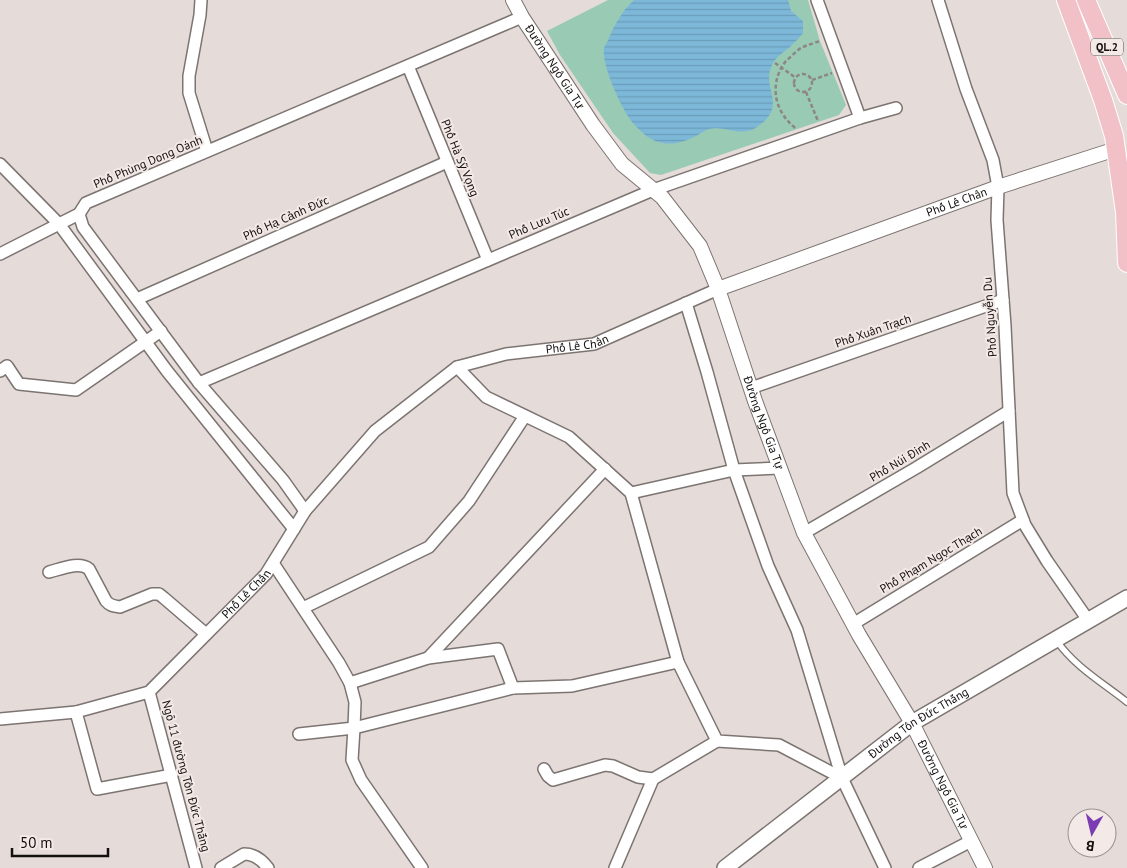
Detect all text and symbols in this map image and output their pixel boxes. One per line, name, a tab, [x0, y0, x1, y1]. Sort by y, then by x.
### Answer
street label: Đường Ngô Gia Tự	[521, 21, 589, 112]
road number: QL.2	[1091, 38, 1123, 56]
street label: Phố Hà Sỹ Vọng	[438, 117, 483, 199]
street label: Phố Phùng Dong Oánh	[91, 132, 204, 191]
street label: Phố Lê Chân	[924, 184, 989, 220]
street label: Phố Hạ Cảnh Đức	[241, 192, 331, 243]
street label: Phố Lưu Túc	[506, 203, 572, 242]
street label: Phố Nguyễn Du	[979, 276, 1000, 358]
street label: Phố Xuân Trạch	[833, 310, 913, 351]
street label: Phố Lê Chân	[545, 331, 611, 356]
street label: Đường Ngô Gia Tự	[740, 373, 788, 472]
street label: Phố Núi Đinh	[867, 437, 933, 485]
street label: Phố Phạm Ngọc Thạch	[877, 523, 985, 596]
street label: Phố Lê Chân	[218, 566, 274, 621]
street label: Đường Tôn Đức Thắng	[864, 684, 971, 762]
street label: Ngõ 11 đường Tôn Đức Thắng	[159, 698, 214, 853]
street label: Đường Ngô Gia Tự	[914, 736, 972, 832]
north arrow	[1067, 808, 1117, 858]
scale bar	[12, 826, 109, 858]
text: 50 m	[20, 833, 53, 852]
text: B	[1085, 836, 1096, 855]

